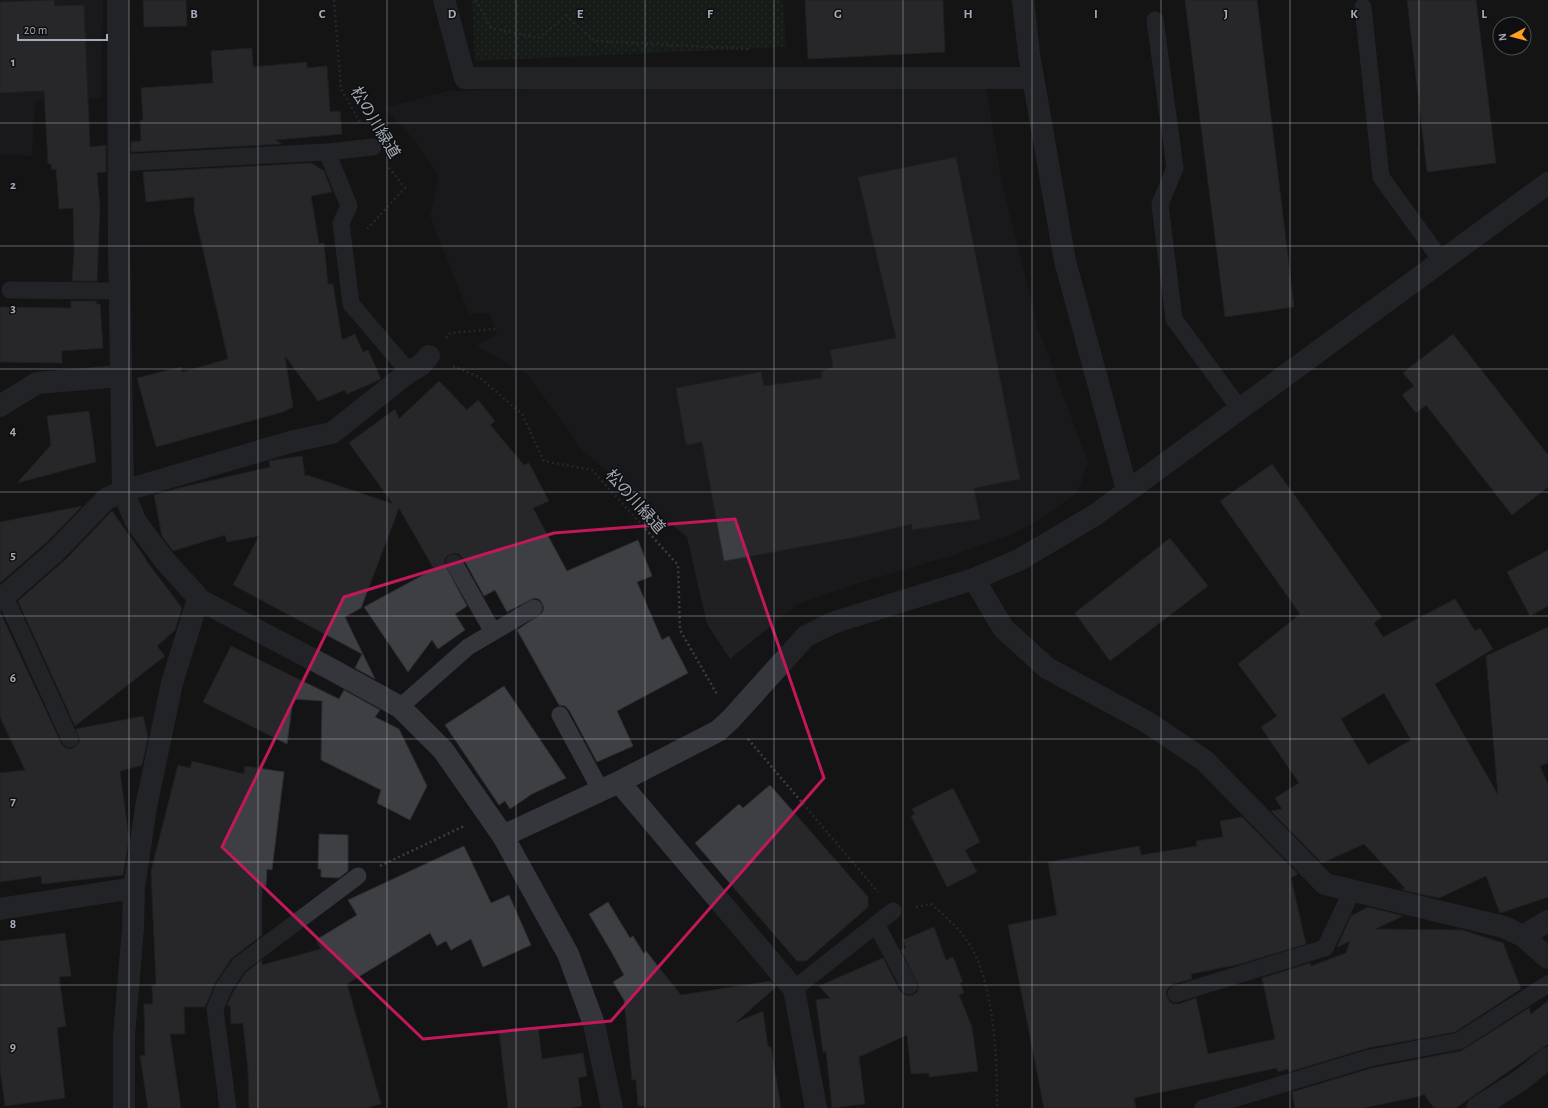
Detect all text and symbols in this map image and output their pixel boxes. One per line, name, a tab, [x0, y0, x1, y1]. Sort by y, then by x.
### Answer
text: B	[190, 8, 198, 21]
text: C	[319, 8, 326, 21]
text: D	[448, 8, 457, 21]
text: E	[577, 8, 584, 21]
text: F	[707, 8, 714, 21]
text: G	[834, 8, 842, 21]
text: H	[963, 8, 973, 21]
text: I	[1094, 8, 1098, 21]
text: J	[1224, 8, 1228, 21]
text: K	[1350, 8, 1358, 21]
text: L	[1481, 8, 1487, 21]
scale bar	[18, 16, 107, 42]
north arrow	[1492, 16, 1532, 56]
text: 20 m	[24, 24, 47, 36]
text: N	[1497, 33, 1508, 42]
text: 1	[11, 56, 15, 69]
street label: 松の川緑道	[348, 84, 403, 161]
text: 2	[10, 179, 16, 192]
text: 3	[10, 302, 16, 315]
text: 4	[10, 425, 17, 438]
street label: 松の川緑道	[603, 466, 669, 537]
text: 5	[10, 549, 16, 562]
text: 6	[10, 672, 16, 685]
text: 7	[10, 795, 16, 808]
text: 8	[10, 918, 16, 931]
text: 9	[10, 1041, 16, 1054]

